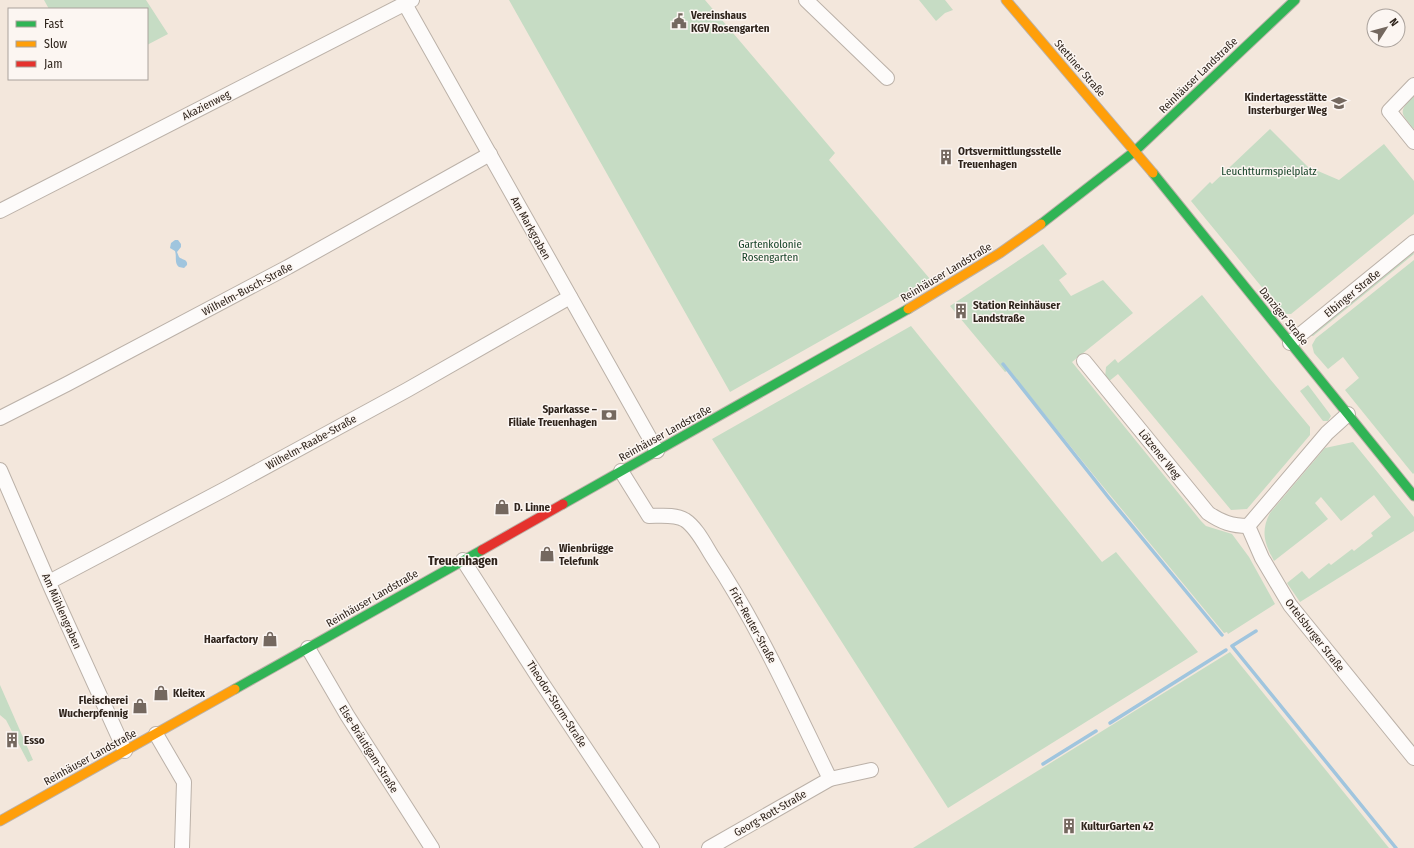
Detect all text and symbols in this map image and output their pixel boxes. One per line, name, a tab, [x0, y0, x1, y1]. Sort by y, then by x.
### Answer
legend	[8, 8, 148, 80]
north arrow	[1366, 8, 1406, 48]
place label: Vereinshaus KGV Rosengarten	[690, 9, 770, 35]
public building icon: Vereinshaus KGV Rosengarten	[670, 12, 688, 30]
text: N	[1386, 16, 1401, 29]
text: Fast	[44, 17, 63, 31]
street label: Reinhäuser Landstraße	[1157, 35, 1240, 116]
text: Slow	[44, 37, 67, 51]
street label: Stettiner Straße	[1051, 37, 1108, 99]
text: Jam	[44, 57, 62, 71]
street label: Akazienweg	[180, 87, 233, 123]
place label: Kindertagesstätte Insterburger Weg	[1245, 91, 1328, 117]
school or university icon: Kindertagesstätte Insterburger Weg	[1330, 94, 1348, 112]
place label: Ortsvermittlungsstelle Treuenhagen	[958, 145, 1062, 171]
building icon: Ortsvermittlungsstelle Treuenhagen	[937, 148, 955, 166]
park label: Leuchtturmspielplatz	[1221, 165, 1317, 178]
street label: Am Markgraben	[508, 194, 553, 262]
park label: Gartenkolonie Rosengarten	[738, 238, 802, 264]
street label: Reinhäuser Landstraße	[898, 240, 994, 305]
street label: Wilhelm-Busch-Straße	[200, 260, 295, 319]
street label: Elbinger Straße	[1322, 267, 1383, 320]
street label: Danziger Straße	[1256, 285, 1311, 348]
place label: Station Reinhäuser Landstraße	[973, 299, 1061, 325]
building icon: Station Reinhäuser Landstraße	[952, 302, 970, 320]
place label: Sparkasse – Filiale Treuenhagen	[508, 403, 597, 429]
street label: Reinhäuser Landstraße	[617, 403, 714, 464]
bank icon: Sparkasse – Filiale Treuenhagen	[600, 406, 618, 424]
street label: Wilhelm-Raabe-Straße	[264, 412, 359, 473]
street label: Lötzener Weg	[1136, 427, 1184, 482]
shop icon: D. Linne	[493, 498, 511, 516]
place label: D. Linne	[514, 501, 551, 514]
place label: Wienbrügge Telefunk	[559, 542, 614, 568]
shop icon: Wienbrügge Telefunk	[538, 545, 556, 563]
district label: Treuenhagen	[428, 553, 498, 568]
street label: Reinhäuser Landstraße	[324, 567, 420, 630]
street label: Am Mühlengraben	[39, 571, 84, 651]
street label: Fritz-Reuter-Straße	[726, 585, 779, 666]
street label: Ortelsburger Straße	[1282, 596, 1347, 674]
shop icon: Haarfactory	[261, 630, 279, 648]
place label: Haarfactory	[204, 633, 259, 646]
street label: Theodor-Storm-Straße	[524, 658, 589, 750]
shop icon: Kleitex	[152, 684, 170, 702]
place label: Kleitex	[173, 687, 206, 700]
place label: Fleischerei Wucherpfennig	[59, 694, 129, 720]
shop icon: Fleischerei Wucherpfennig	[131, 697, 149, 715]
street label: Else-Bräutigam-Straße	[336, 703, 401, 795]
street label: Reinhäuser Landstraße	[42, 727, 139, 788]
building icon: Esso	[3, 731, 21, 749]
place label: Esso	[24, 734, 45, 747]
street label: Georg-Rott-Straße	[732, 787, 809, 839]
building icon: KulturGarten 42	[1060, 817, 1078, 835]
place label: KulturGarten 42	[1081, 820, 1153, 833]

